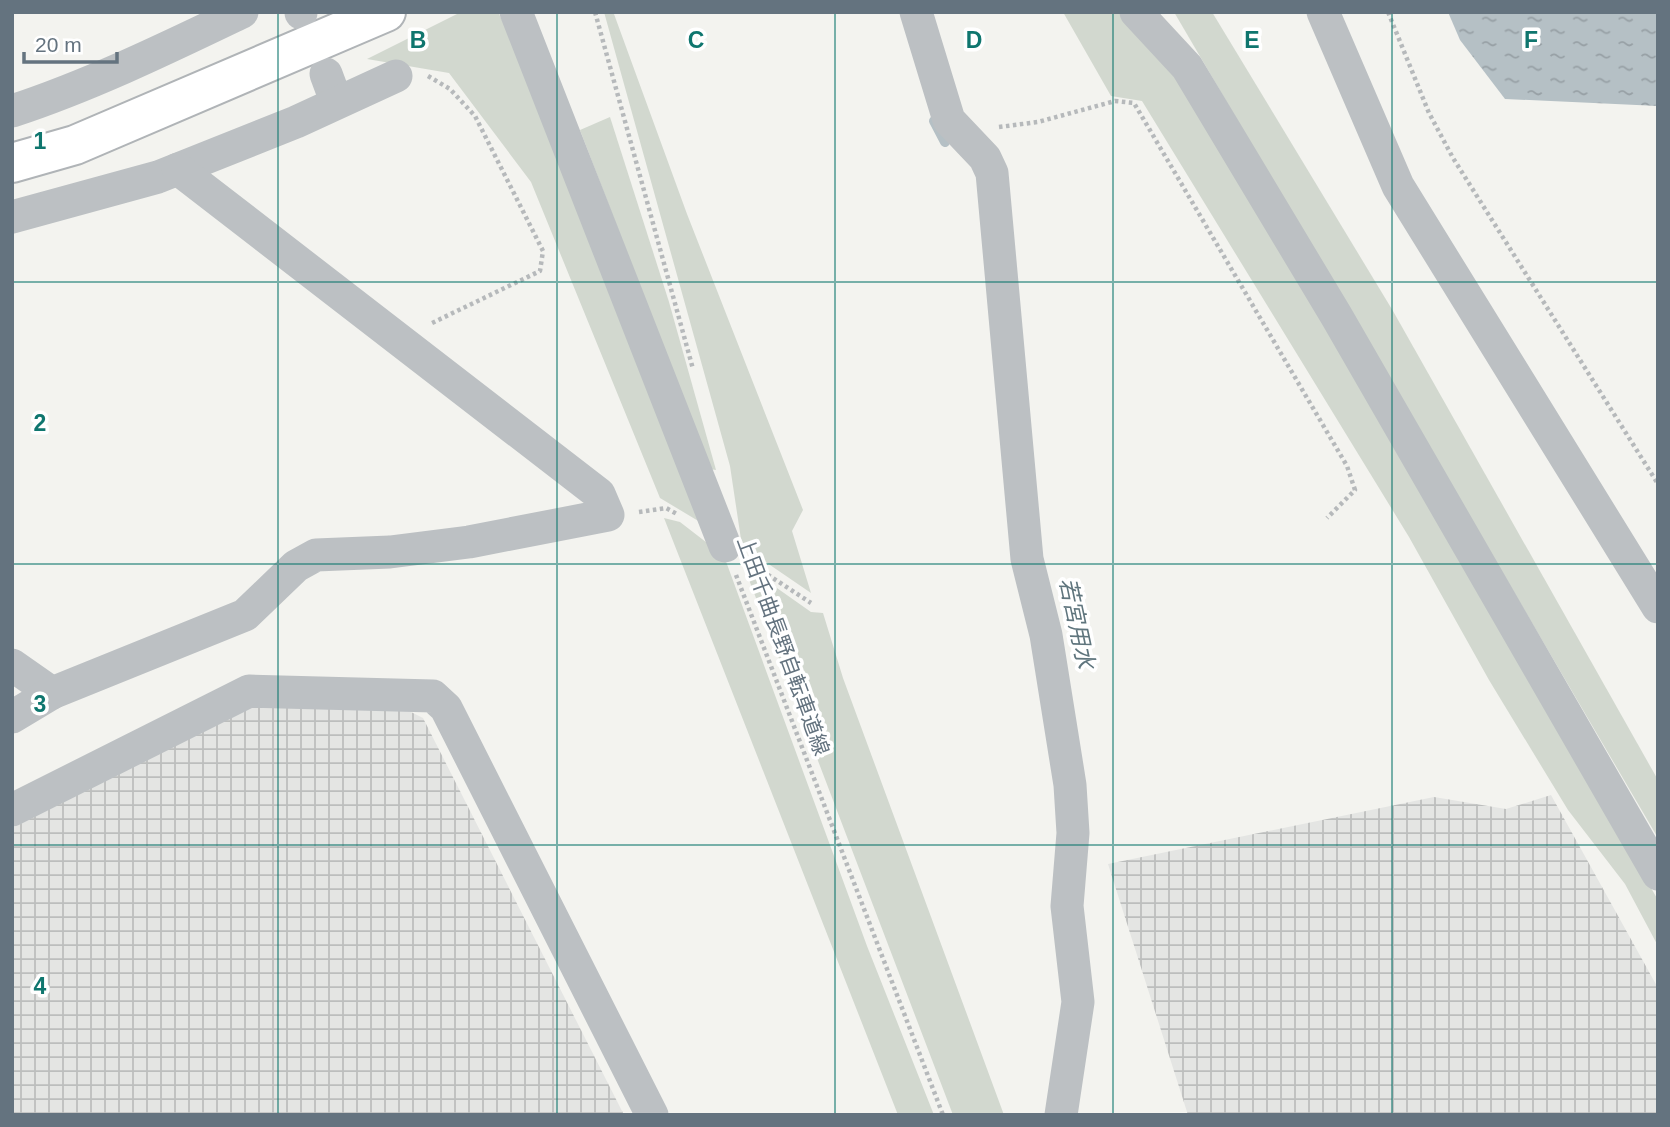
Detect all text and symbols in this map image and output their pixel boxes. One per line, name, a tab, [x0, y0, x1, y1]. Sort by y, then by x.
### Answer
scale bar	[24, 21, 117, 65]
text: B	[410, 27, 426, 53]
text: C	[688, 27, 704, 53]
text: D	[966, 27, 982, 53]
text: E	[1244, 27, 1260, 53]
text: F	[1524, 27, 1538, 53]
text: 20 m	[35, 33, 82, 56]
text: 1	[34, 128, 47, 154]
text: 2	[34, 410, 46, 436]
street label: 上田千曲長野自転車道線	[733, 533, 834, 758]
water label: 若宮用水	[1055, 575, 1100, 674]
text: 3	[34, 691, 46, 717]
text: 4	[34, 973, 47, 999]

